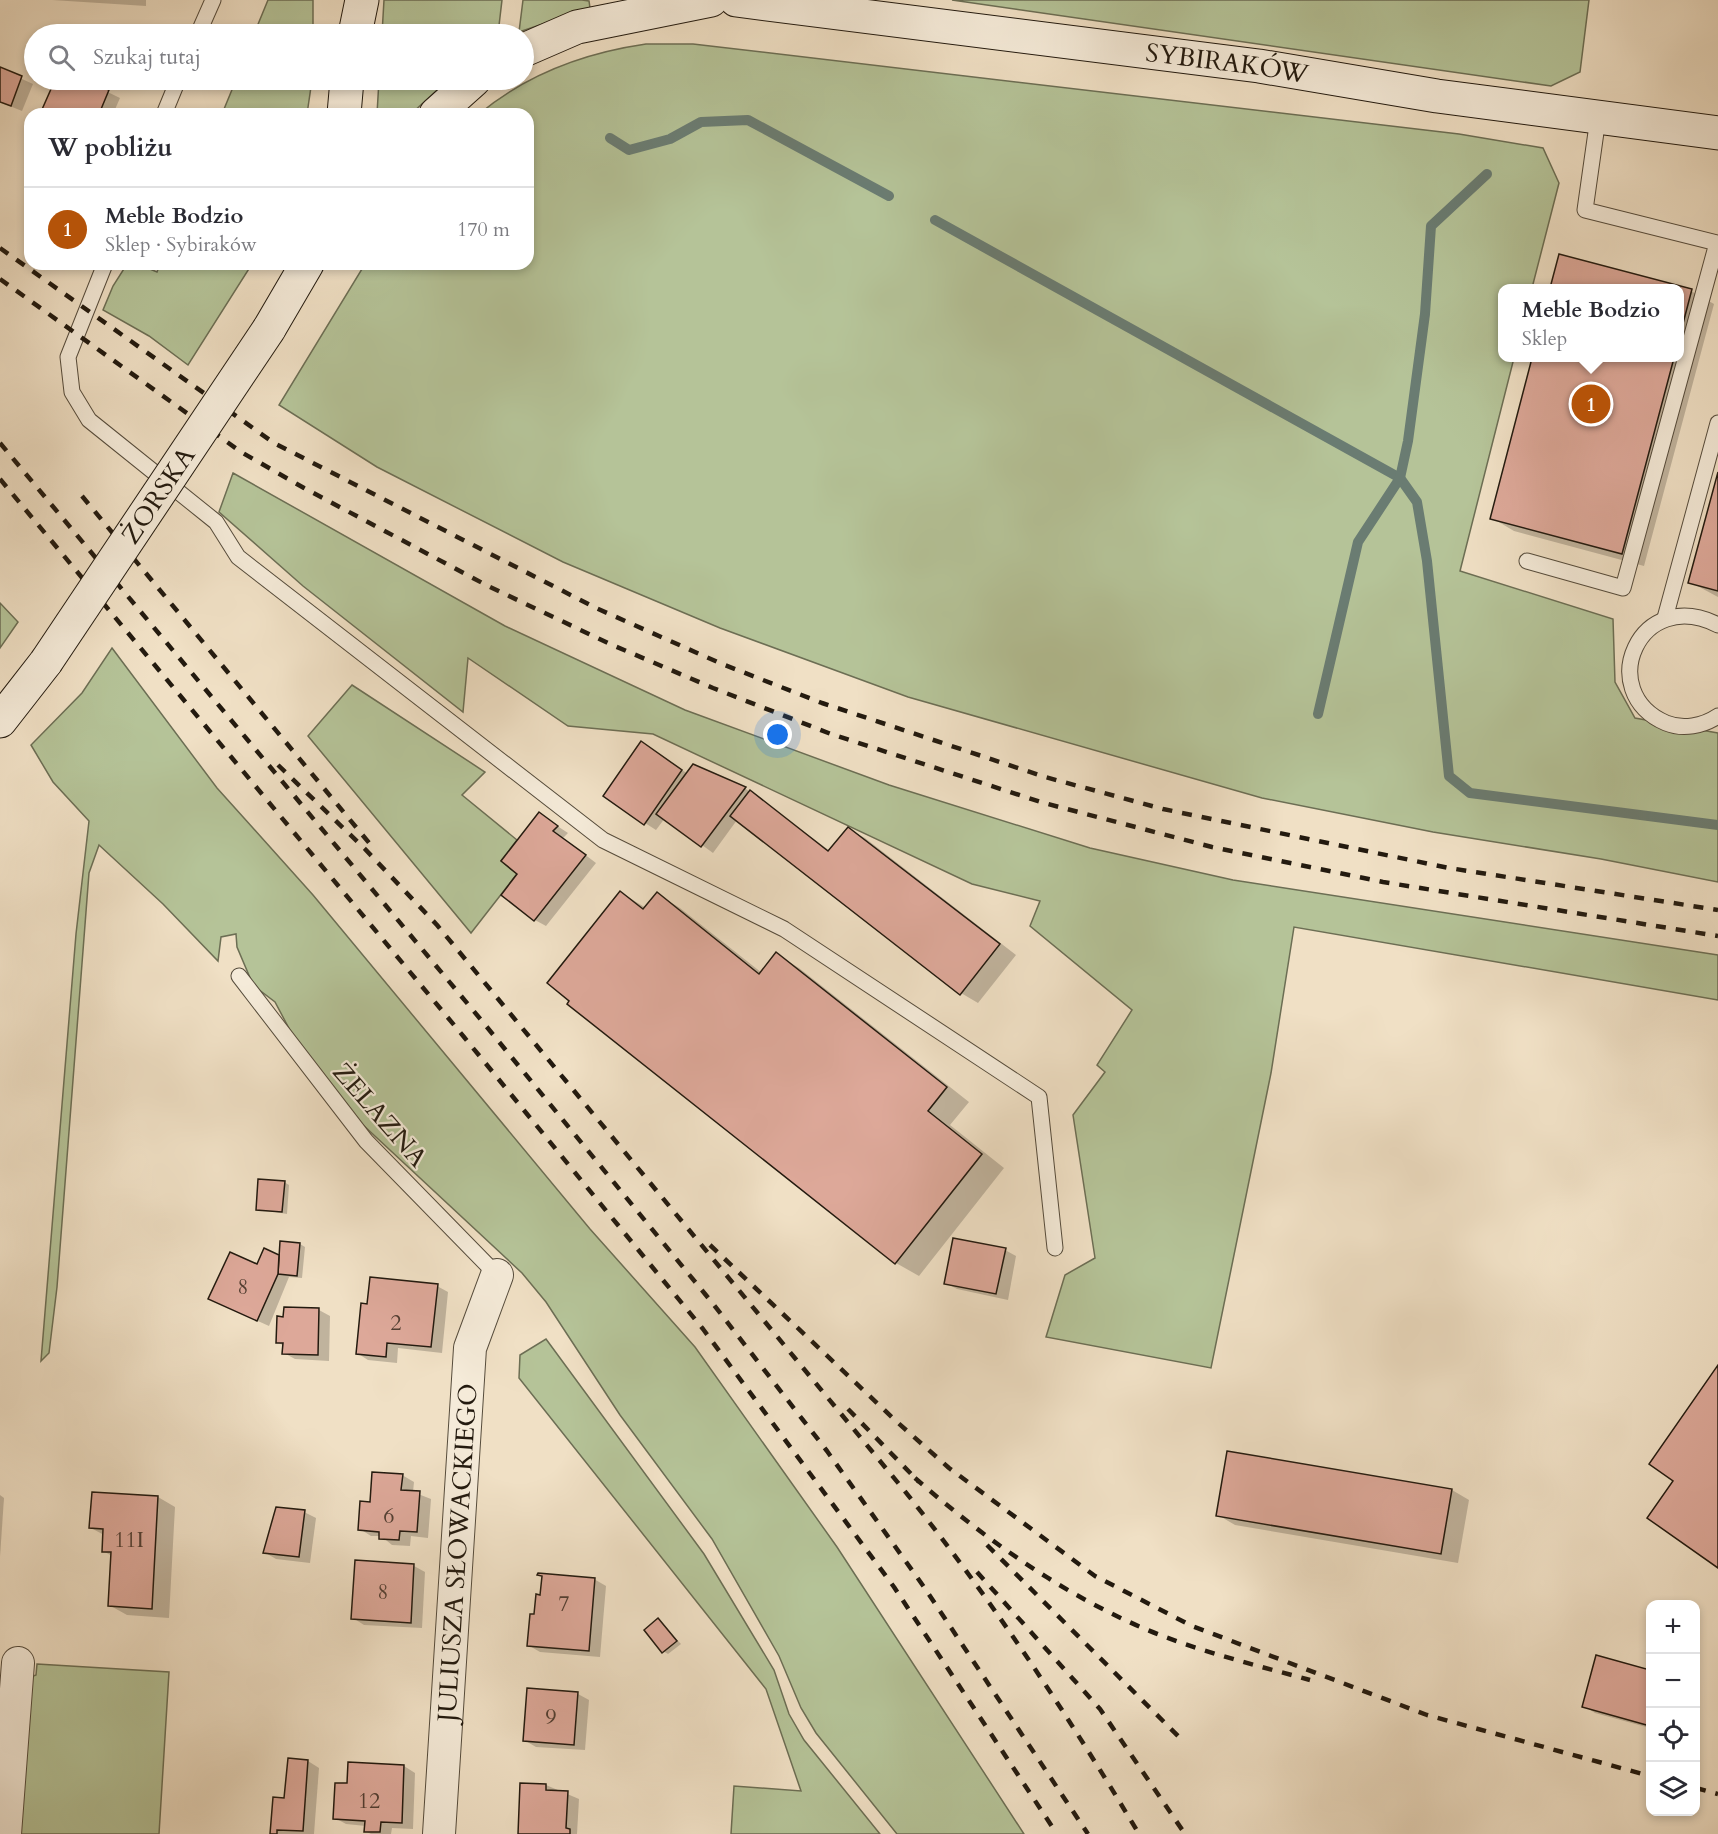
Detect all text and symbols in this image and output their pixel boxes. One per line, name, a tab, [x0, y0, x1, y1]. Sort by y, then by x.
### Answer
search box	[24, 24, 534, 90]
street label: SYBIRAKÓW	[1144, 34, 1311, 92]
icon: search	[45, 41, 78, 74]
text: Szukaj tutaj	[93, 42, 201, 72]
text: W pobliżu	[48, 130, 173, 165]
text: Meble Bodzio	[105, 201, 243, 231]
text: 1	[62, 216, 73, 243]
text: 170 m	[457, 216, 510, 243]
text: Sklep · Sybiraków	[105, 231, 257, 258]
popup	[1498, 284, 1684, 362]
text: Meble Bodzio	[1522, 295, 1660, 325]
text: Sklep	[1522, 325, 1567, 352]
pin: 1	[1572, 382, 1610, 426]
street label: ŻORSKA	[113, 439, 203, 550]
your location	[763, 720, 792, 749]
street label: ŻELAZNA	[325, 1055, 436, 1175]
house number: 8	[237, 1272, 249, 1302]
house number: 2	[390, 1308, 402, 1338]
street label: JULIUSZA SŁOWACKIEGO	[428, 1382, 485, 1727]
house number: 6	[383, 1501, 395, 1531]
house number: 11I	[114, 1525, 144, 1555]
house number: 8	[377, 1577, 389, 1607]
house number: 7	[558, 1589, 570, 1619]
map controls	[1646, 1600, 1700, 1816]
button: +	[1646, 1600, 1700, 1654]
button: −	[1646, 1654, 1700, 1708]
house number: 9	[545, 1702, 557, 1732]
button: locate	[1646, 1708, 1700, 1762]
button: layers	[1646, 1762, 1700, 1816]
house number: 12	[358, 1786, 380, 1816]

